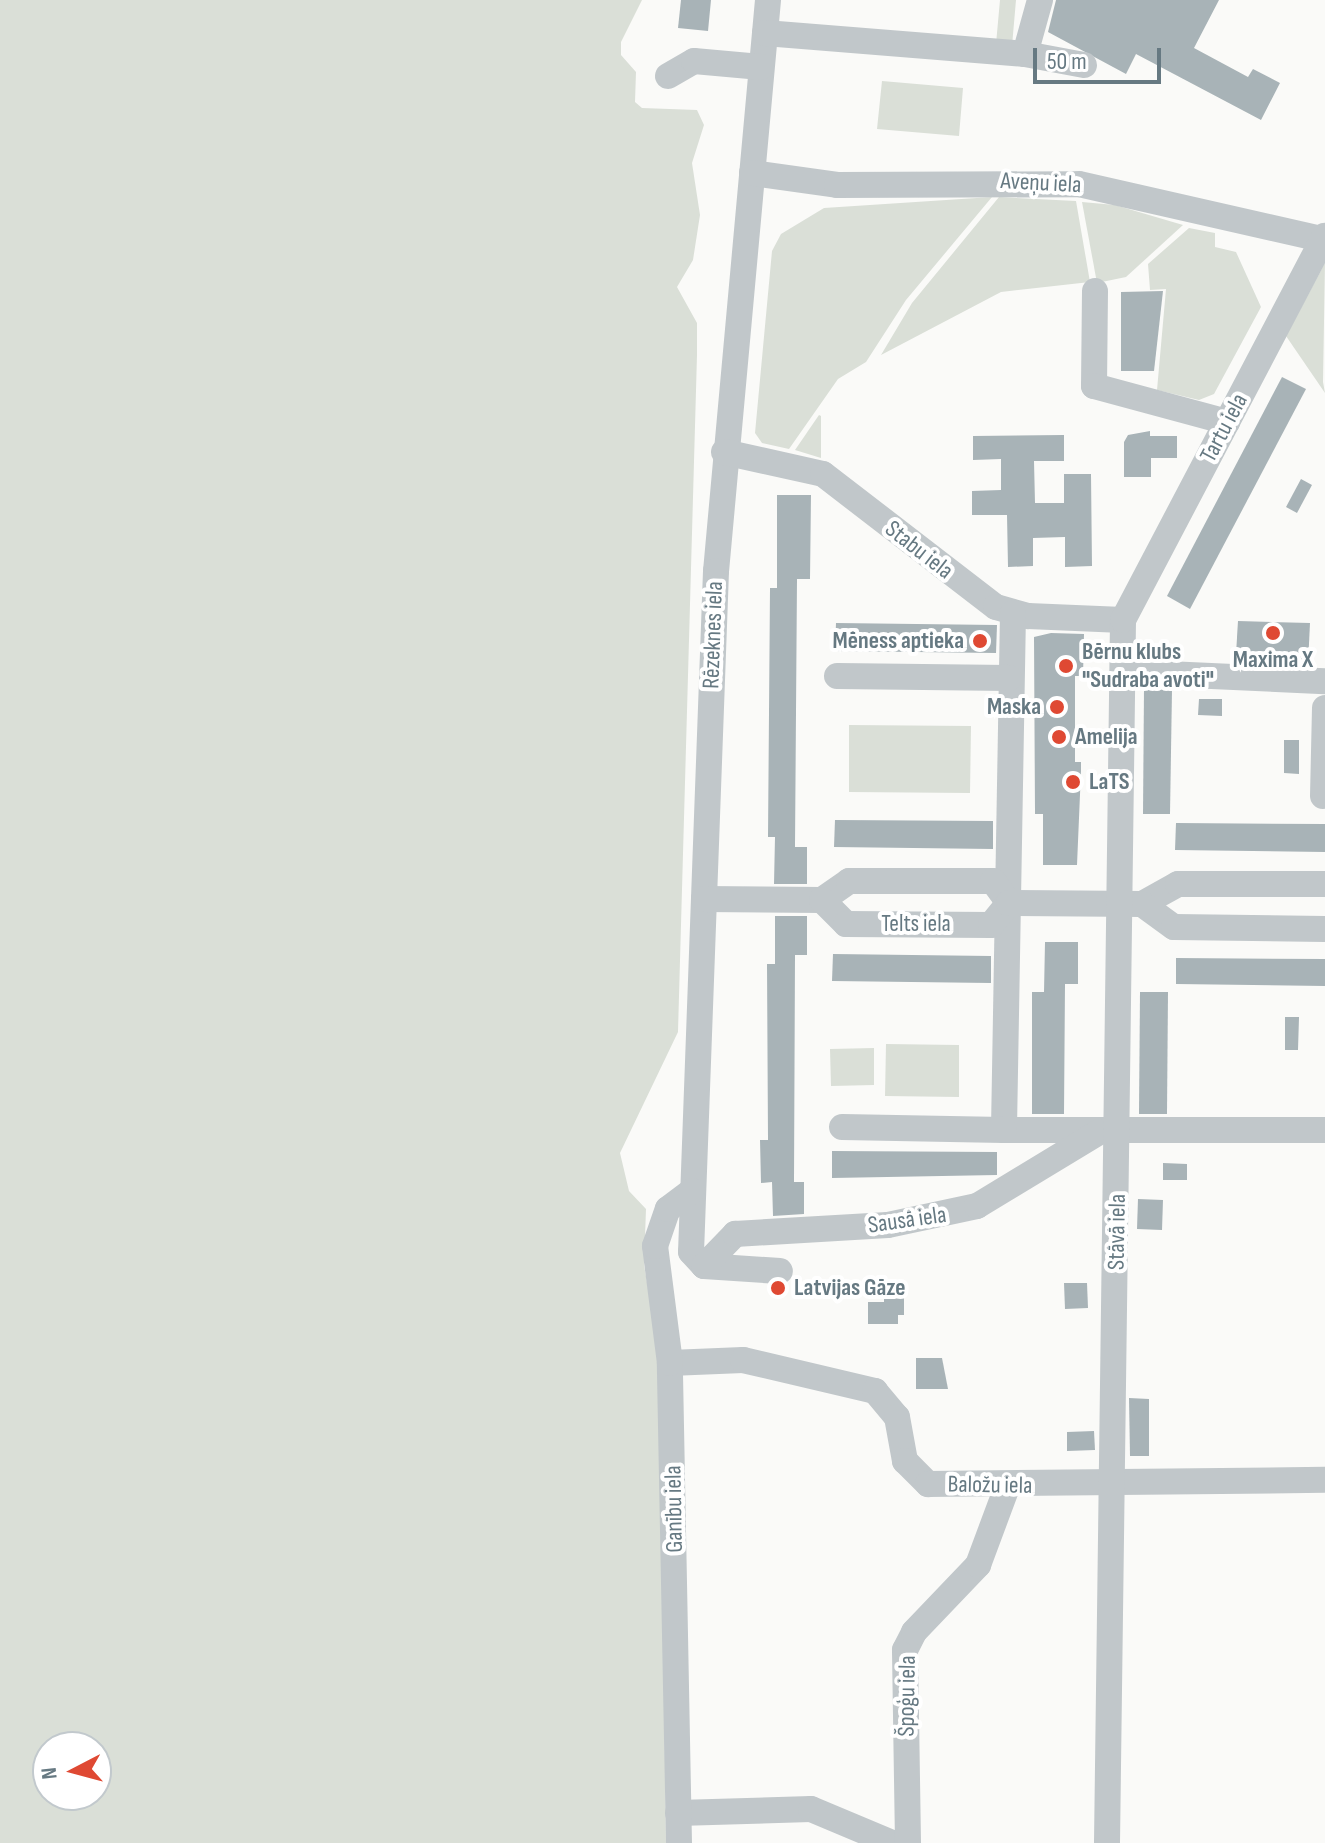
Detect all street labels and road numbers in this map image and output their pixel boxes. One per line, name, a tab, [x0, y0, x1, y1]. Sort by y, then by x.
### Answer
street label: Aveņu iela	[1000, 167, 1082, 199]
street label: Tartu iela	[1194, 389, 1254, 467]
street label: Stabu iela	[879, 515, 959, 585]
street label: Rēzeknes iela	[697, 581, 729, 689]
street label: Telts iela	[881, 910, 951, 938]
street label: Stāvā iela	[1102, 1194, 1132, 1270]
street label: Sausā iela	[866, 1200, 948, 1240]
street label: Ganību iela	[659, 1465, 689, 1553]
street label: Baložu iela	[948, 1470, 1032, 1500]
street label: Špoģu iela	[892, 1655, 922, 1737]

